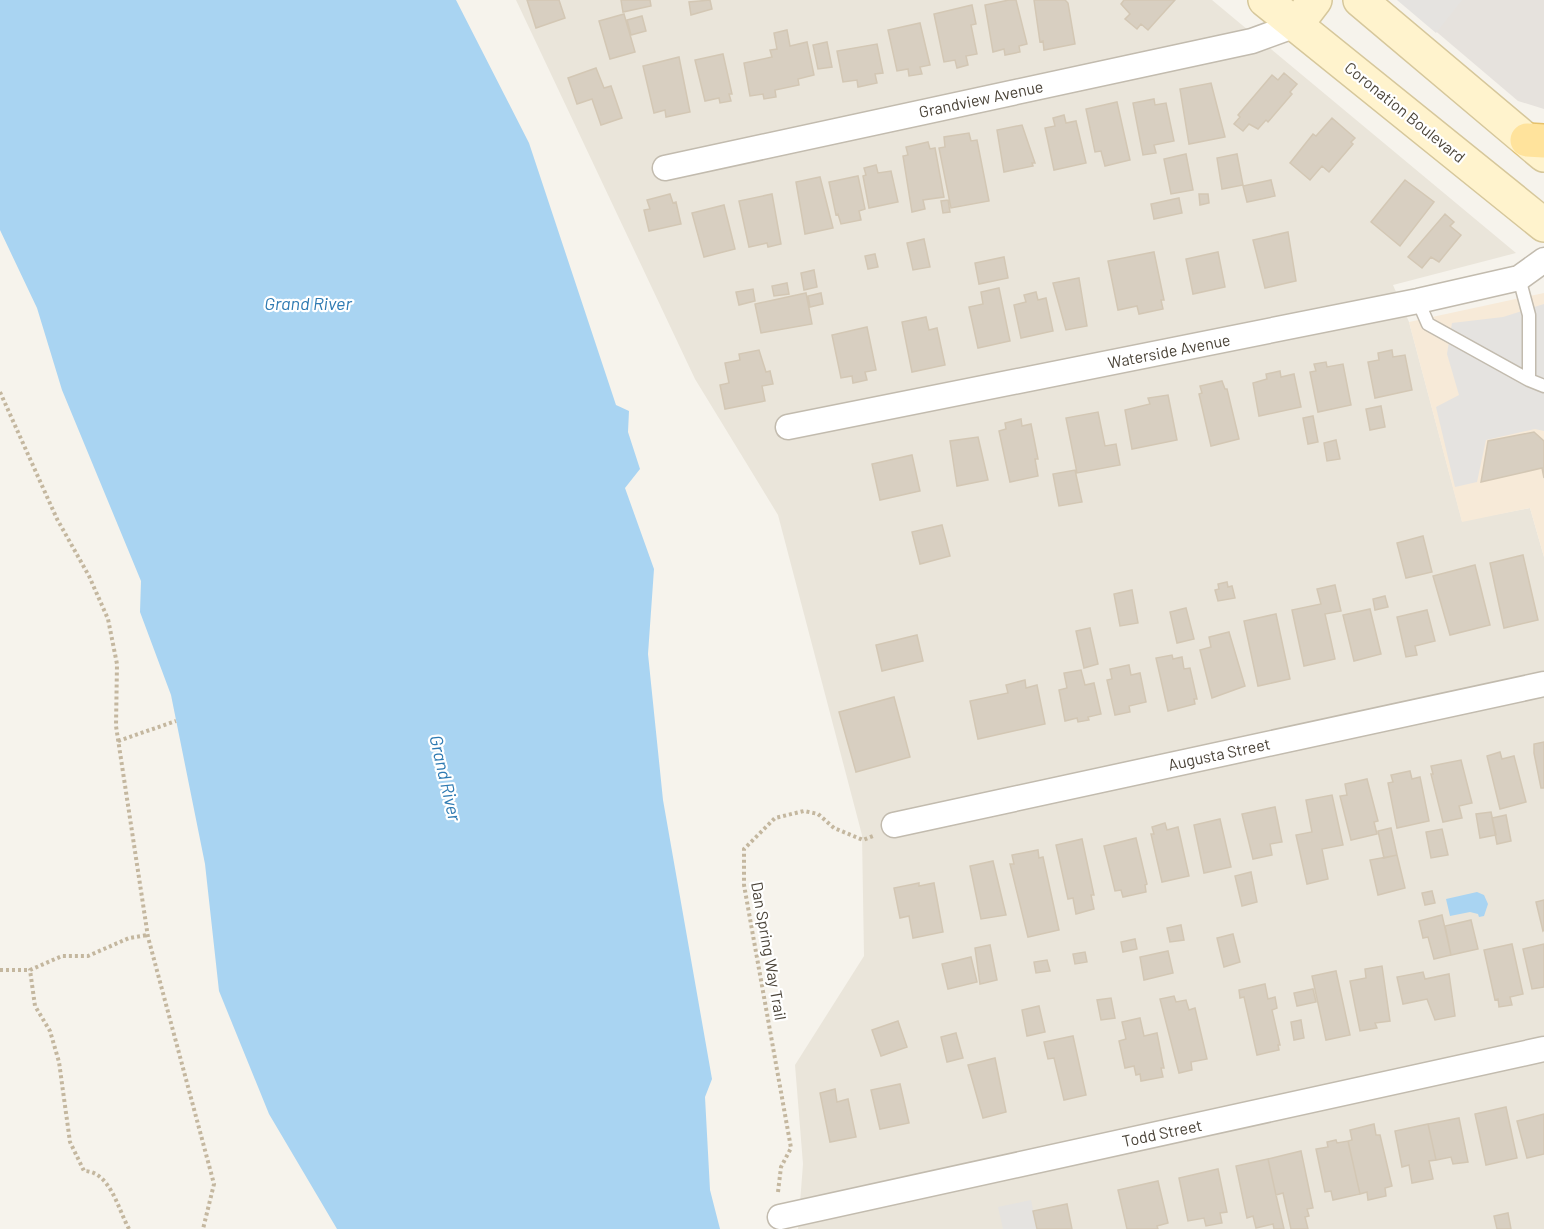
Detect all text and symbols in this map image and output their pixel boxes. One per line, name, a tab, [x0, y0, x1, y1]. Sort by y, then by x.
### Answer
street label: Coronation Boulevard	[1341, 57, 1469, 166]
street label: Grandview Avenue	[917, 76, 1045, 121]
water label: Grand River	[264, 292, 352, 314]
street label: Waterside Avenue	[1106, 329, 1232, 372]
water label: Grand River	[425, 733, 467, 823]
street label: Augusta Street	[1166, 733, 1272, 774]
street label: Dan Spring Way Trail	[748, 880, 791, 1022]
street label: Todd Street	[1120, 1115, 1204, 1150]

